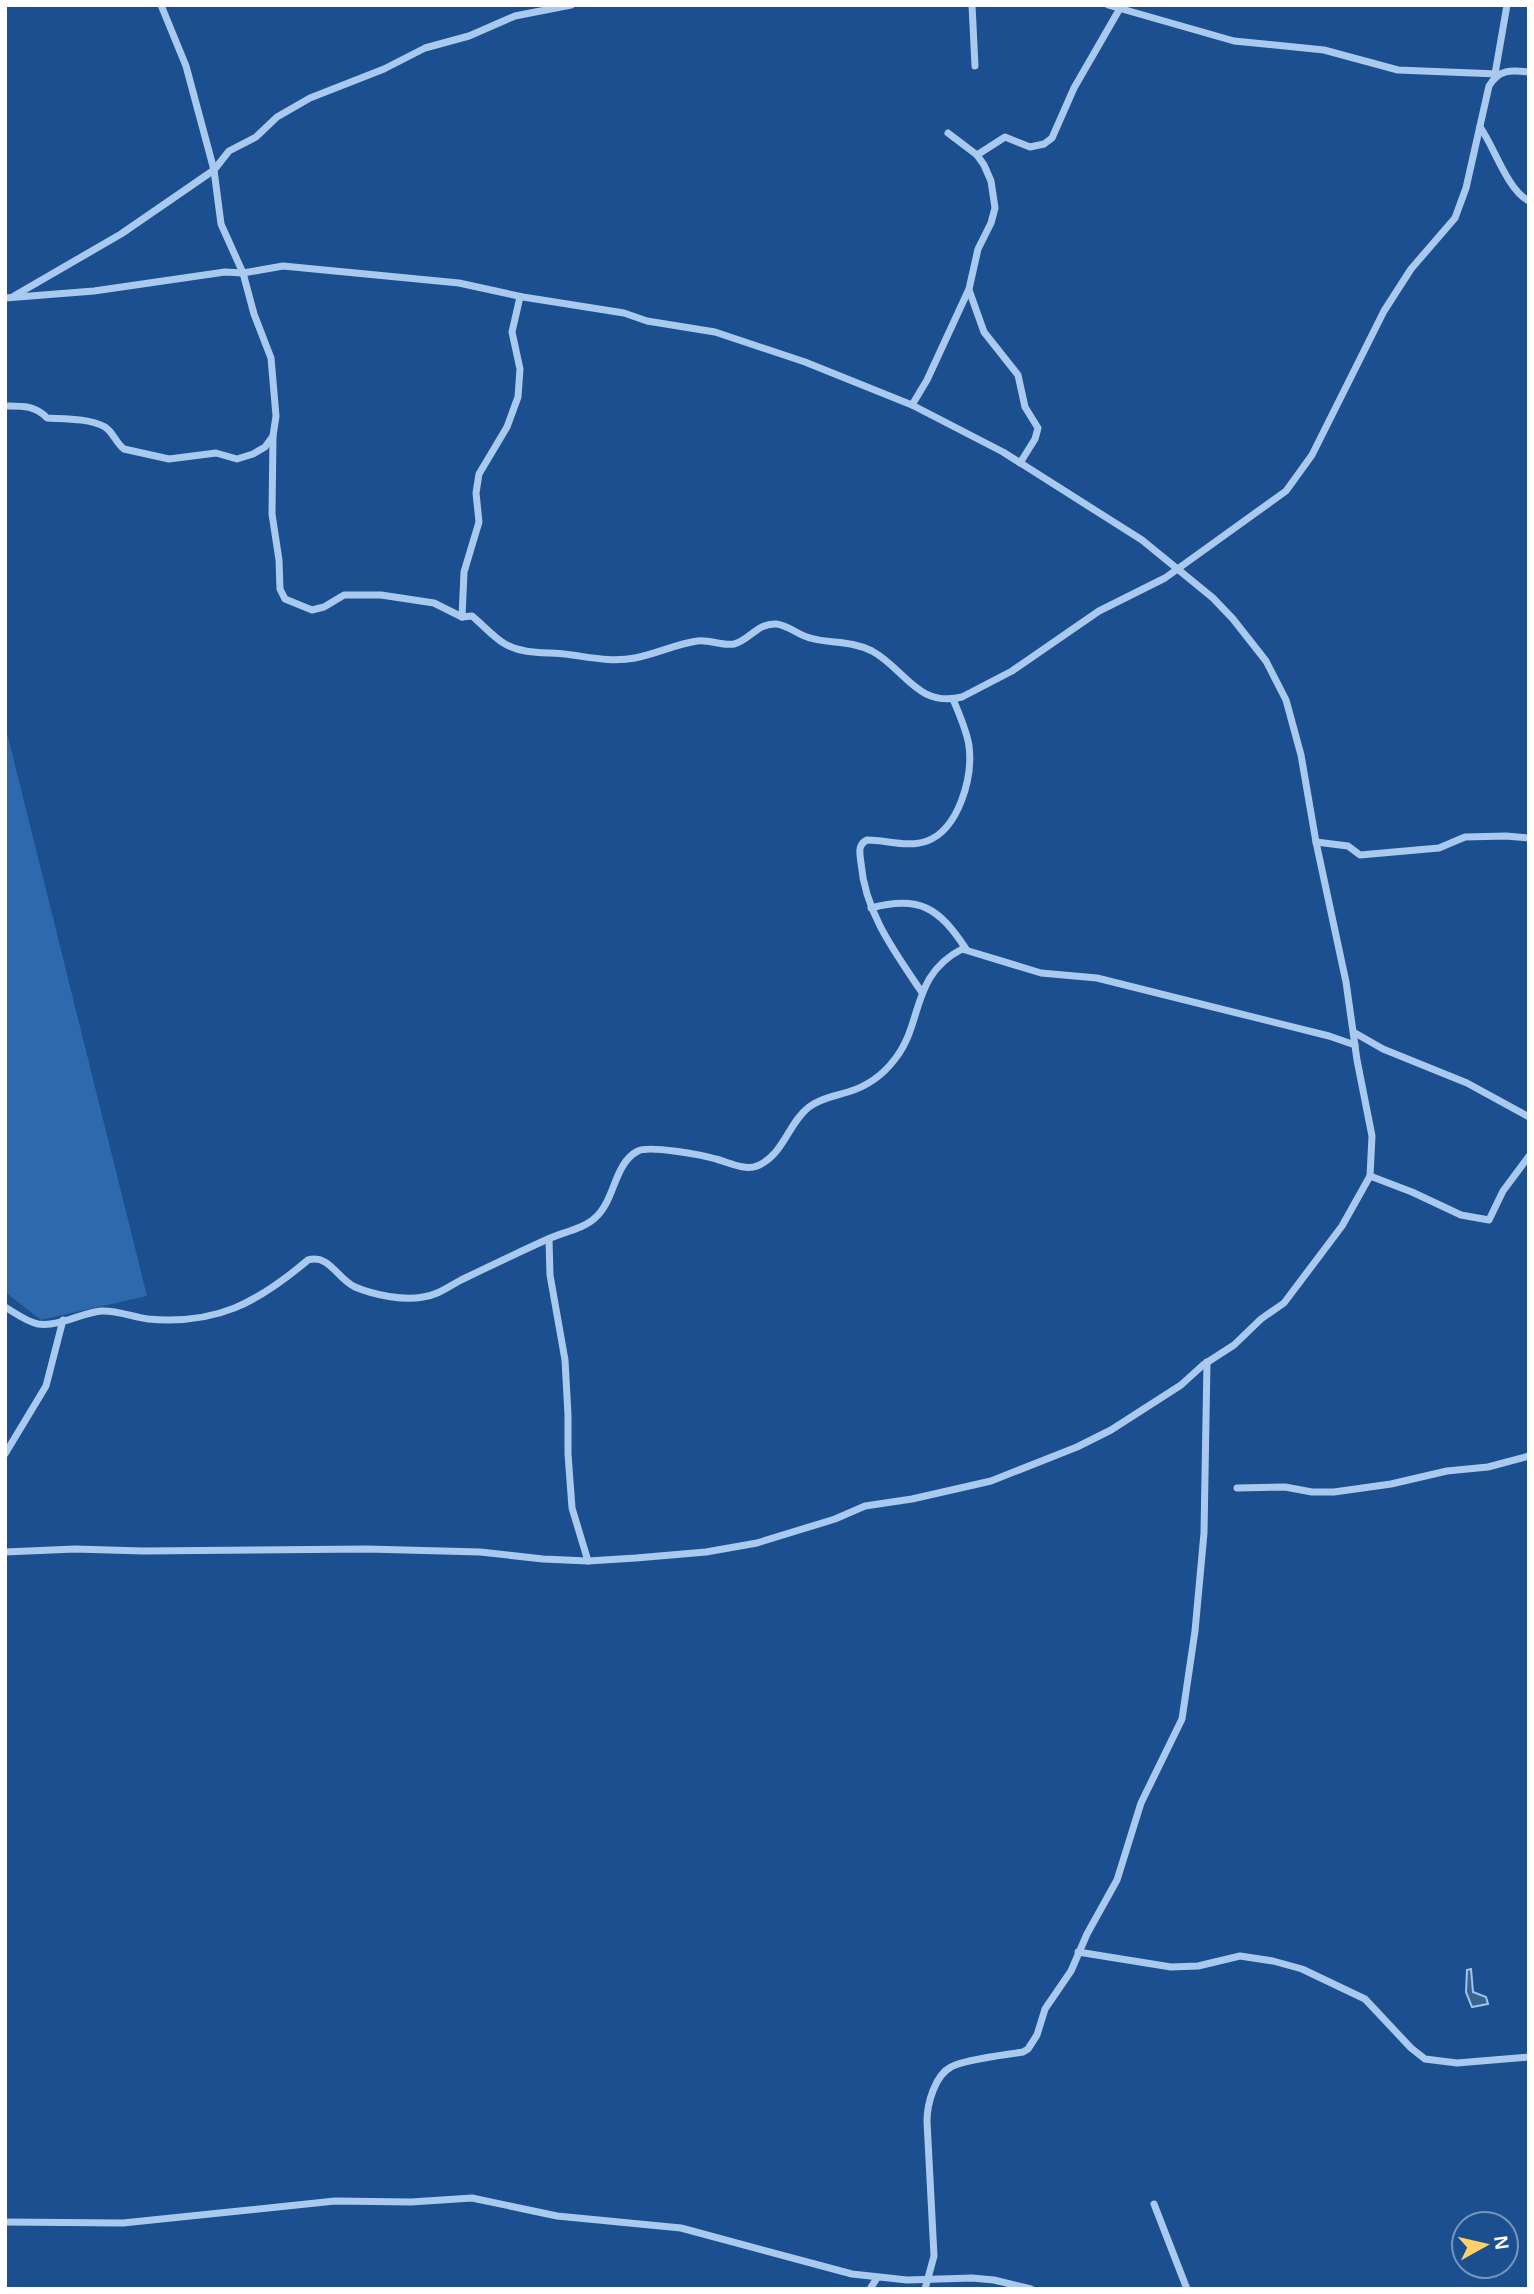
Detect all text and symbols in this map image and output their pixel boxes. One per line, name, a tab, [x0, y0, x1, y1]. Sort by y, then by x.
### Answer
north arrow	[1450, 2210, 1520, 2280]
text: N	[1490, 2234, 1513, 2251]

